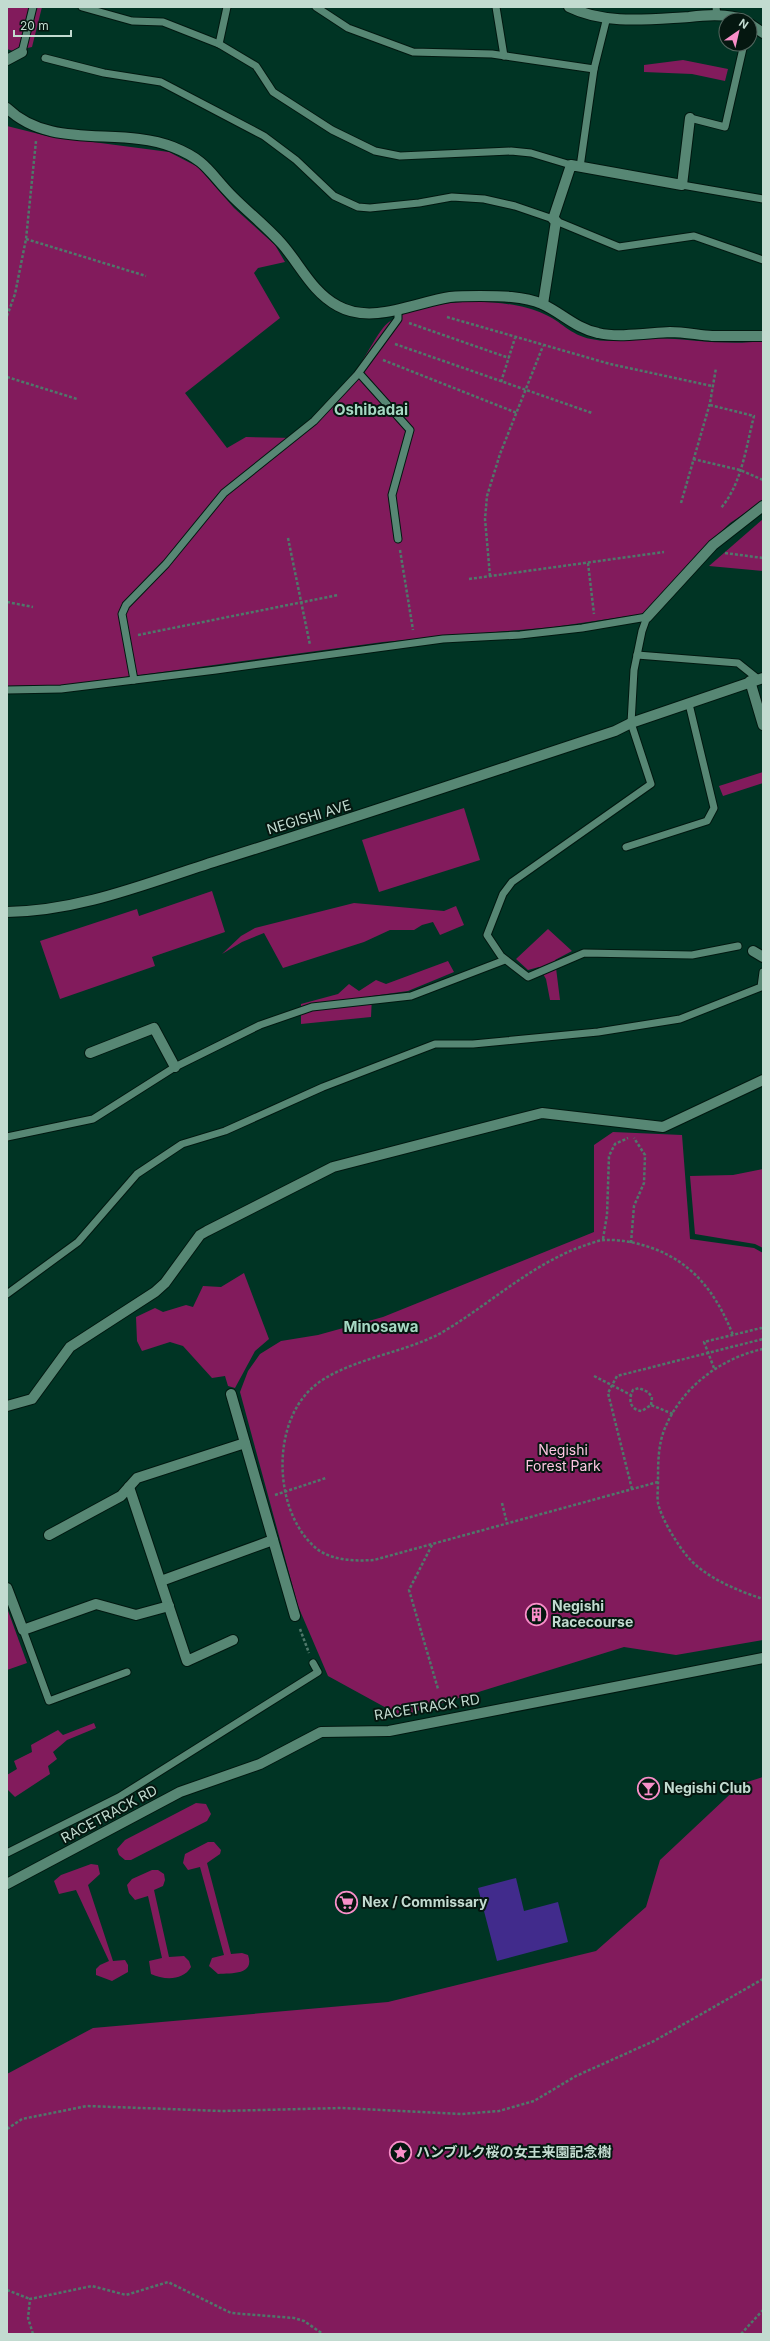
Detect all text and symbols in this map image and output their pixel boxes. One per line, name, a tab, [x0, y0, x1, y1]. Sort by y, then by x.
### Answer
scale bar	[14, 12, 71, 38]
north arrow	[718, 12, 758, 52]
text: N	[736, 16, 751, 32]
text: 20 m	[20, 18, 49, 33]
district label: Oshibadai	[334, 400, 408, 419]
street label: NEGISHI AVE	[265, 796, 353, 837]
district label: Minosawa	[343, 1317, 419, 1336]
park label: Negishi Forest Park	[525, 1441, 601, 1474]
place label: Negishi Racecourse	[552, 1597, 633, 1630]
building icon: Negishi Racecourse	[523, 1601, 549, 1627]
street label: RACETRACK RD	[373, 1690, 481, 1723]
bar icon: Negishi Club	[635, 1775, 661, 1801]
place label: Negishi Club	[664, 1779, 751, 1796]
street label: RACETRACK RD	[58, 1781, 160, 1846]
supermarket icon: Nex / Commissary	[334, 1889, 360, 1915]
place label: Nex / Commissary	[362, 1893, 488, 1910]
place icon: ハンブルク桜の女王来園記念樹	[388, 2139, 414, 2165]
place label: ハンブルク桜の女王来園記念樹	[416, 2143, 612, 2160]

